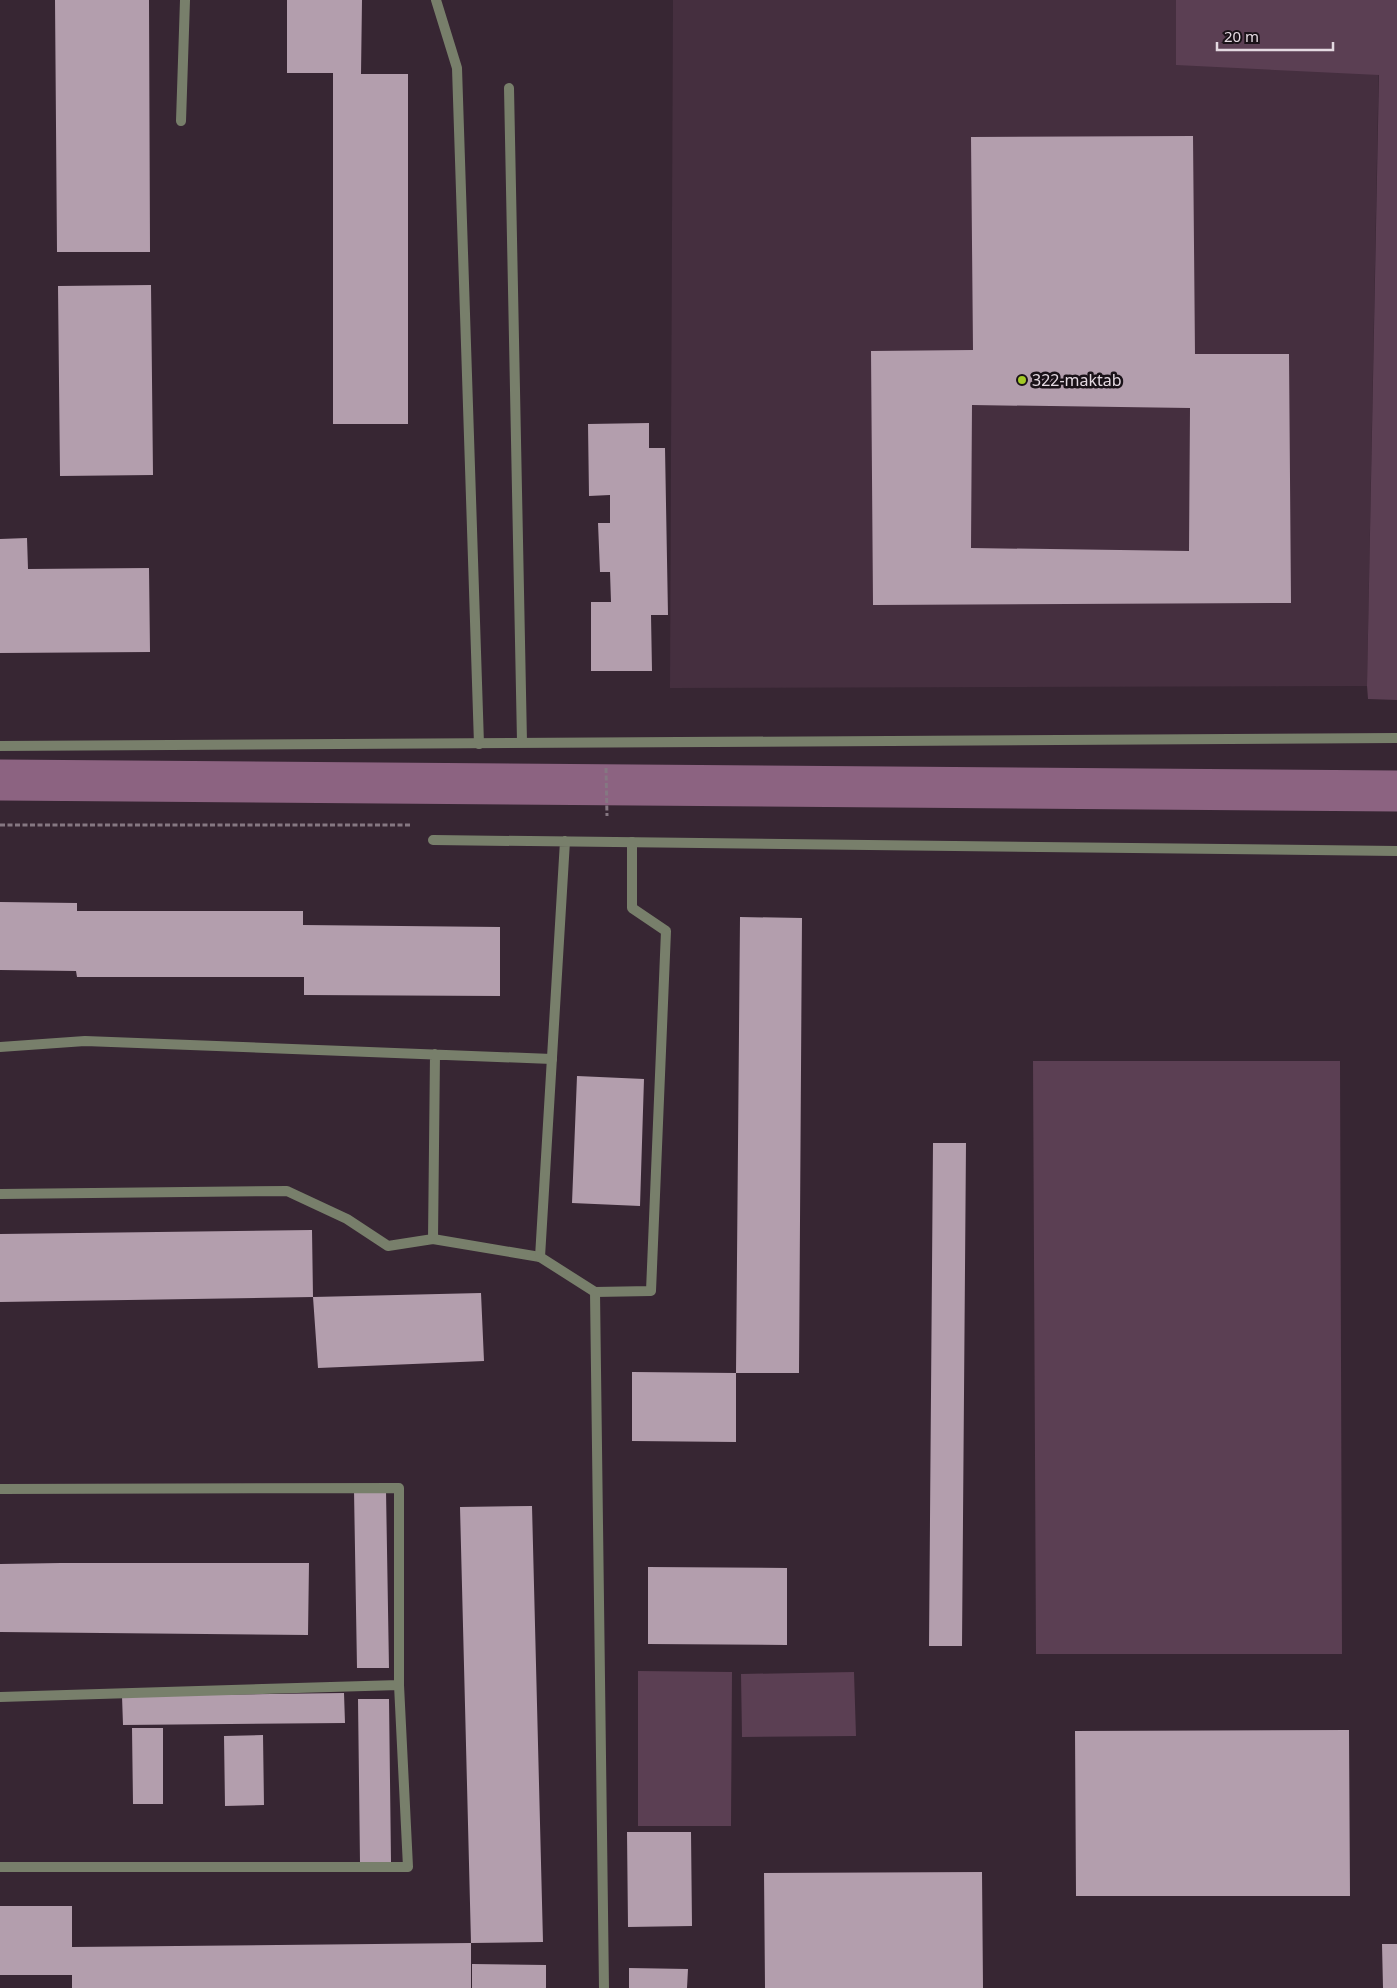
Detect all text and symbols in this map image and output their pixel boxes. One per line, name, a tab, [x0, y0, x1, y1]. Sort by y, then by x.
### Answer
scale bar	[1217, 20, 1333, 52]
text: 20 m	[1224, 26, 1259, 46]
place label: 322-maktab	[1032, 369, 1122, 391]
marker: 322-maktab	[1016, 374, 1028, 386]

